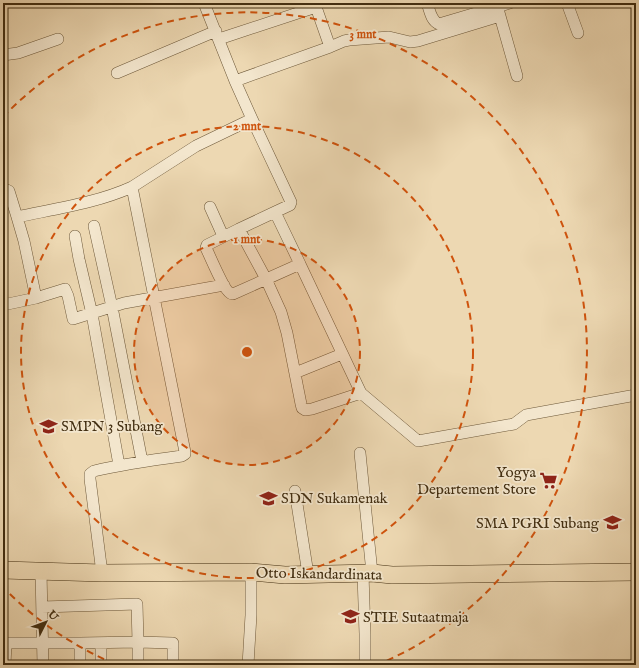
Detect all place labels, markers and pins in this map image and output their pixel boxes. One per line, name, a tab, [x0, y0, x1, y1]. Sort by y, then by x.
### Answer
centre of rings	[240, 345, 254, 359]
school or university icon: SMPN 3 Subang	[38, 416, 58, 436]
place label: SMPN 3 Subang	[61, 417, 164, 436]
place label: Yogya Departement Store	[417, 463, 537, 499]
supermarket icon: Yogya Departement Store	[539, 471, 559, 491]
school or university icon: SDN Sukamenak	[258, 488, 278, 508]
place label: SDN Sukamenak	[281, 489, 389, 508]
school or university icon: SMA PGRI Subang	[602, 513, 622, 533]
place label: SMA PGRI Subang	[476, 514, 600, 533]
school or university icon: STIE Sutaatmaja	[340, 607, 360, 627]
place label: STIE Sutaatmaja	[363, 608, 469, 627]

